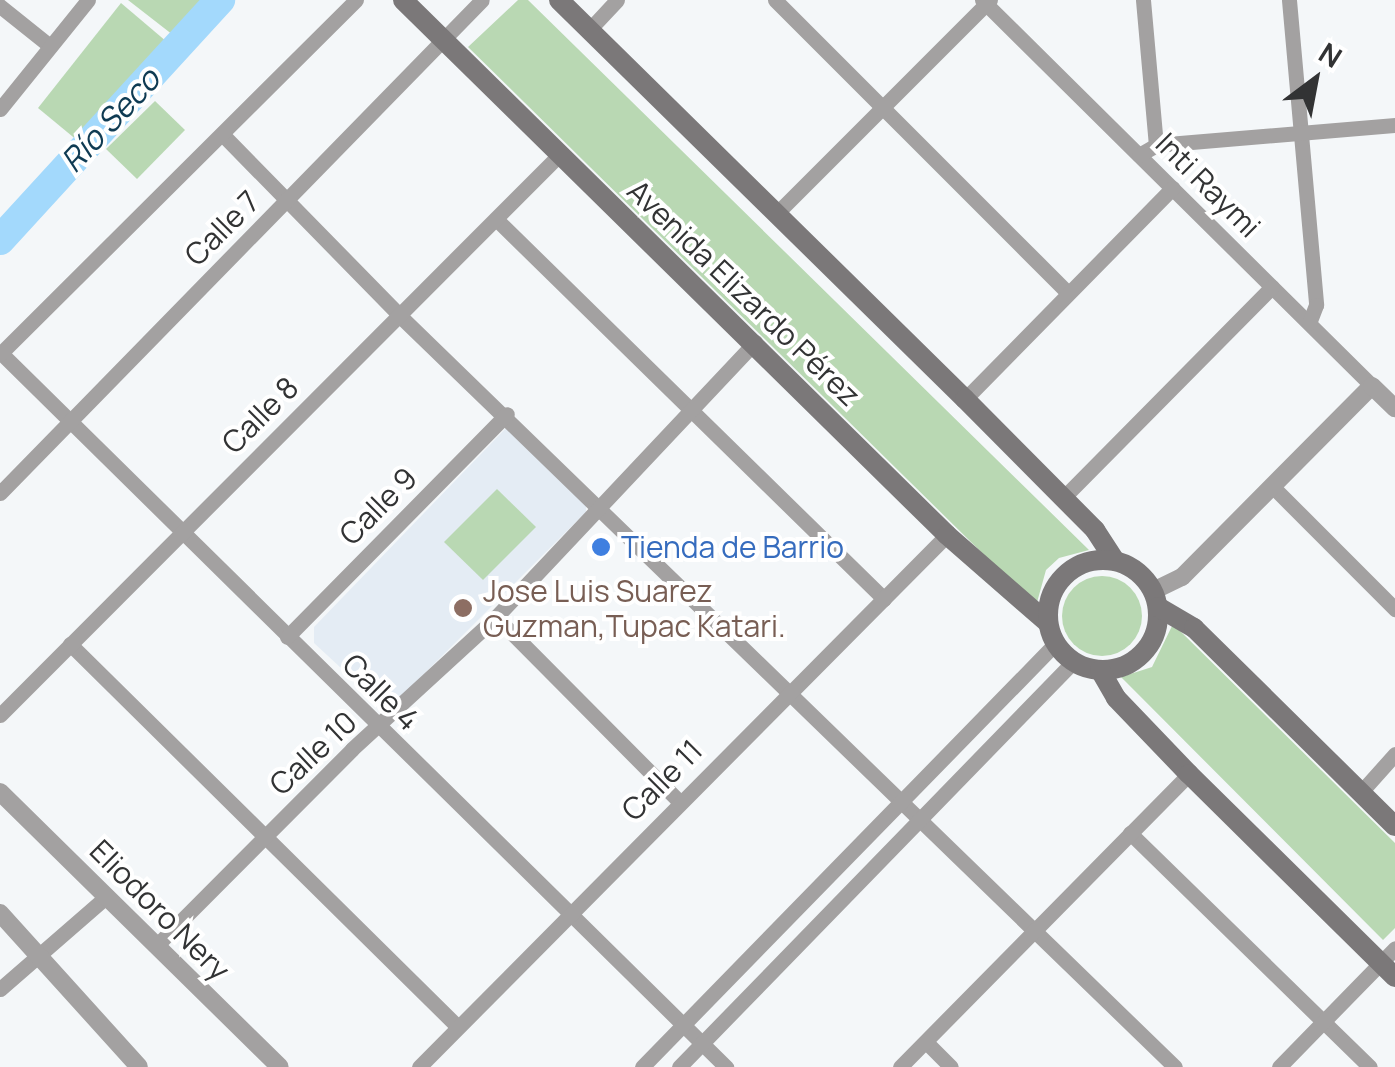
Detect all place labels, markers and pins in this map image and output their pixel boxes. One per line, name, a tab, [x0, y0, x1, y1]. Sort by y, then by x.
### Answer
place label: Tienda de Barrio	[621, 529, 844, 565]
marker: Tienda de Barrio	[590, 536, 612, 558]
place label: Jose Luis Suarez Guzman,Tupac Katari.	[483, 573, 786, 644]
marker: Jose Luis Suarez Guzman,Tupac Katari.	[452, 597, 474, 619]

